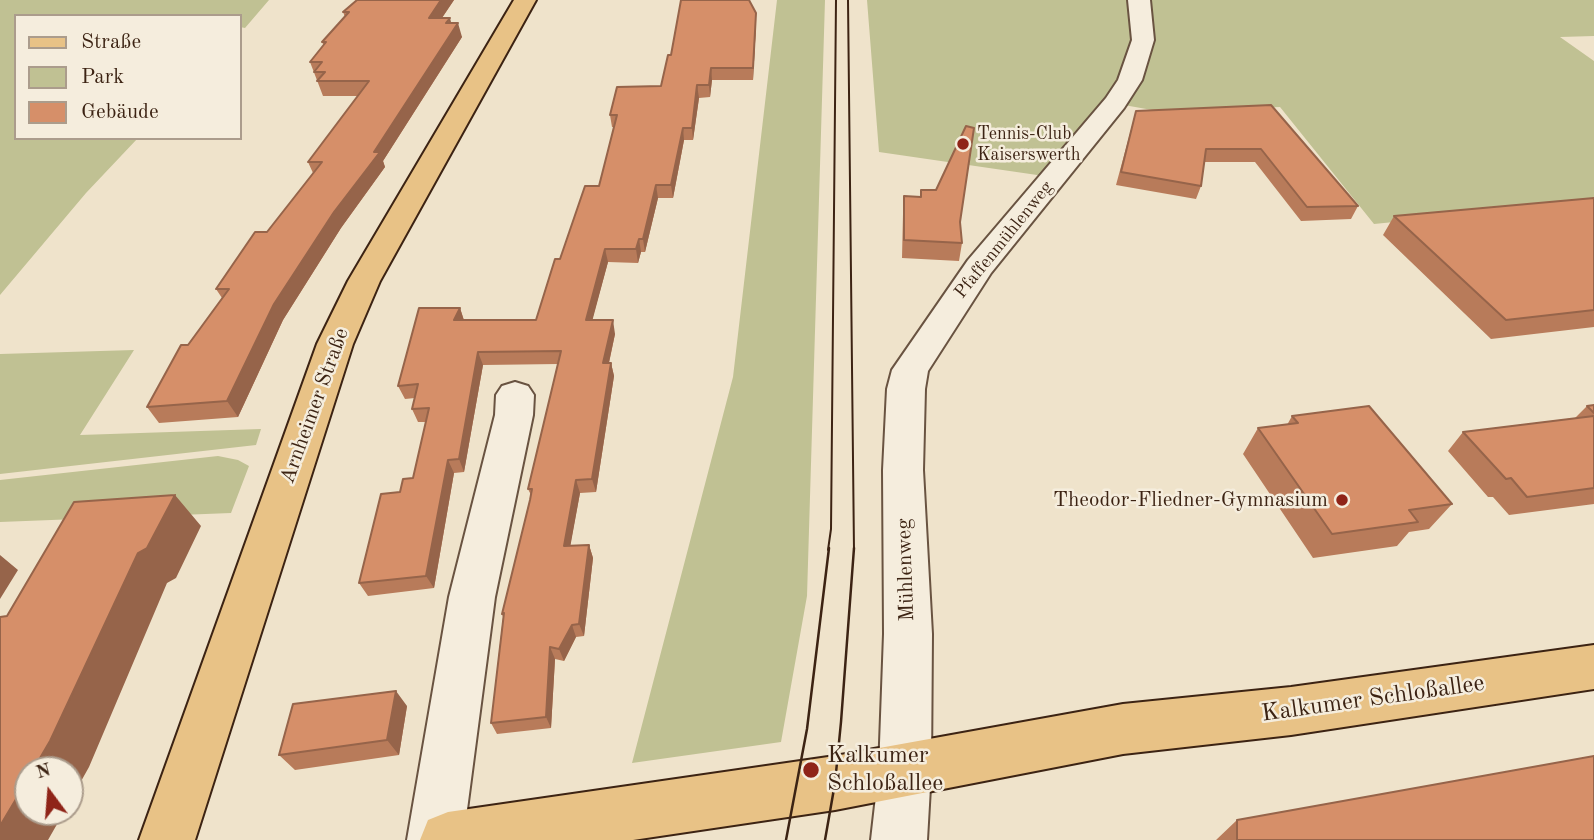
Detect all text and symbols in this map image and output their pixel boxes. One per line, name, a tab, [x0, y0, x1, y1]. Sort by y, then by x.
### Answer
legend	[14, 14, 242, 140]
text: Straße	[81, 32, 141, 53]
text: Park	[81, 67, 124, 88]
text: Gebäude	[81, 102, 159, 123]
place label: Tennis-Club Kaiserswerth	[977, 123, 1080, 166]
marker: Tennis-Club Kaiserswerth	[955, 136, 971, 152]
street label: Pfaffenmühlenweg	[950, 177, 1058, 303]
street label: Arnheimer Straße	[275, 325, 355, 487]
place label: Theodor-Fliedner-Gymnasium	[1053, 487, 1328, 513]
marker: Theodor-Fliedner-Gymnasium	[1334, 492, 1350, 508]
street label: Mühlenweg	[892, 518, 920, 622]
street label: Kalkumer Schloßallee	[1260, 669, 1486, 729]
place label: Kalkumer Schloßallee	[827, 742, 943, 798]
north arrow	[14, 756, 84, 826]
marker: Kalkumer Schloßallee	[801, 760, 821, 780]
text: N	[34, 761, 53, 783]

